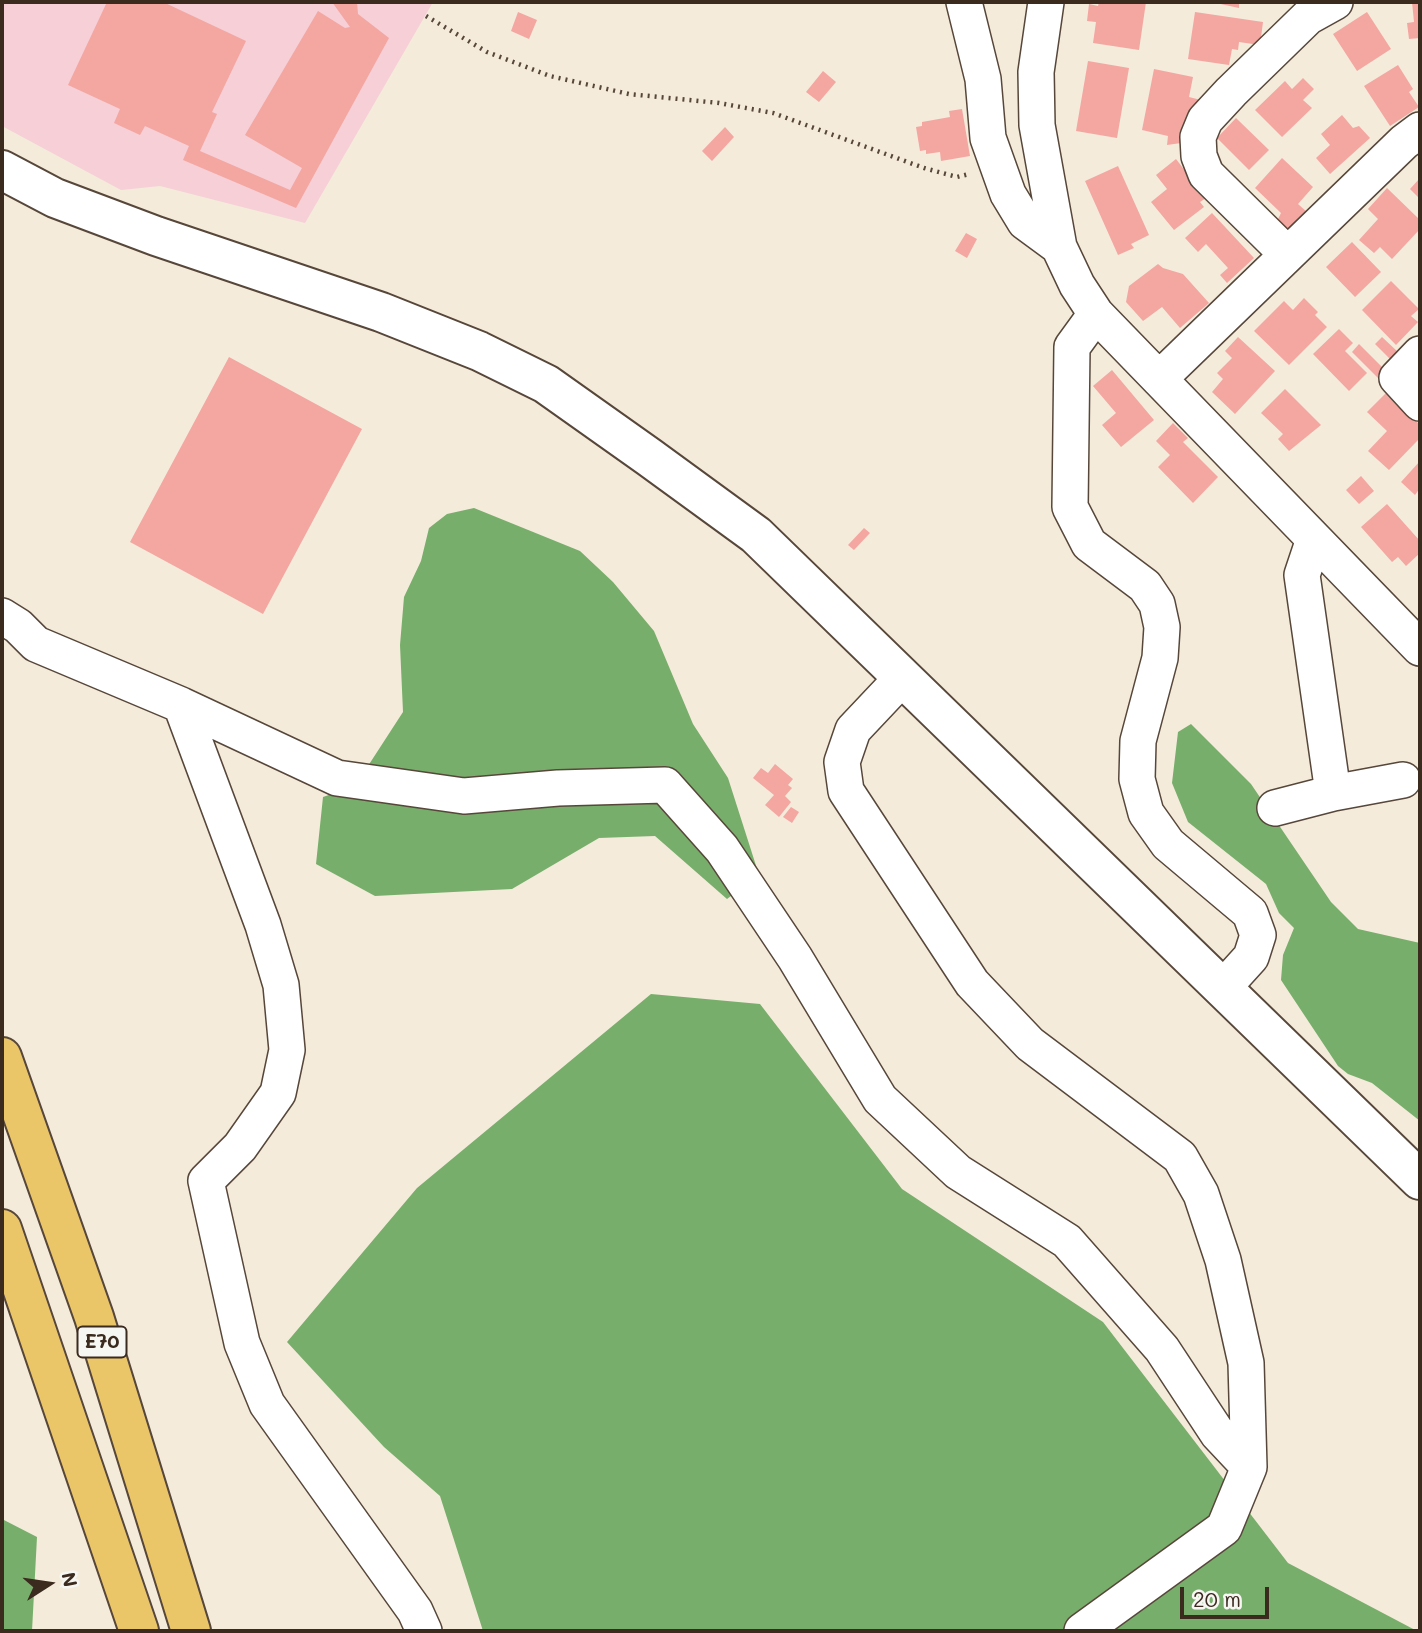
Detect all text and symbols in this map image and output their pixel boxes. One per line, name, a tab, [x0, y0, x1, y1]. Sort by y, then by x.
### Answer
road number: E70	[78, 1326, 126, 1358]
north arrow	[14, 1549, 84, 1619]
text: N	[56, 1570, 84, 1589]
scale bar	[1184, 1574, 1273, 1618]
text: 20 m	[1193, 1585, 1241, 1612]

